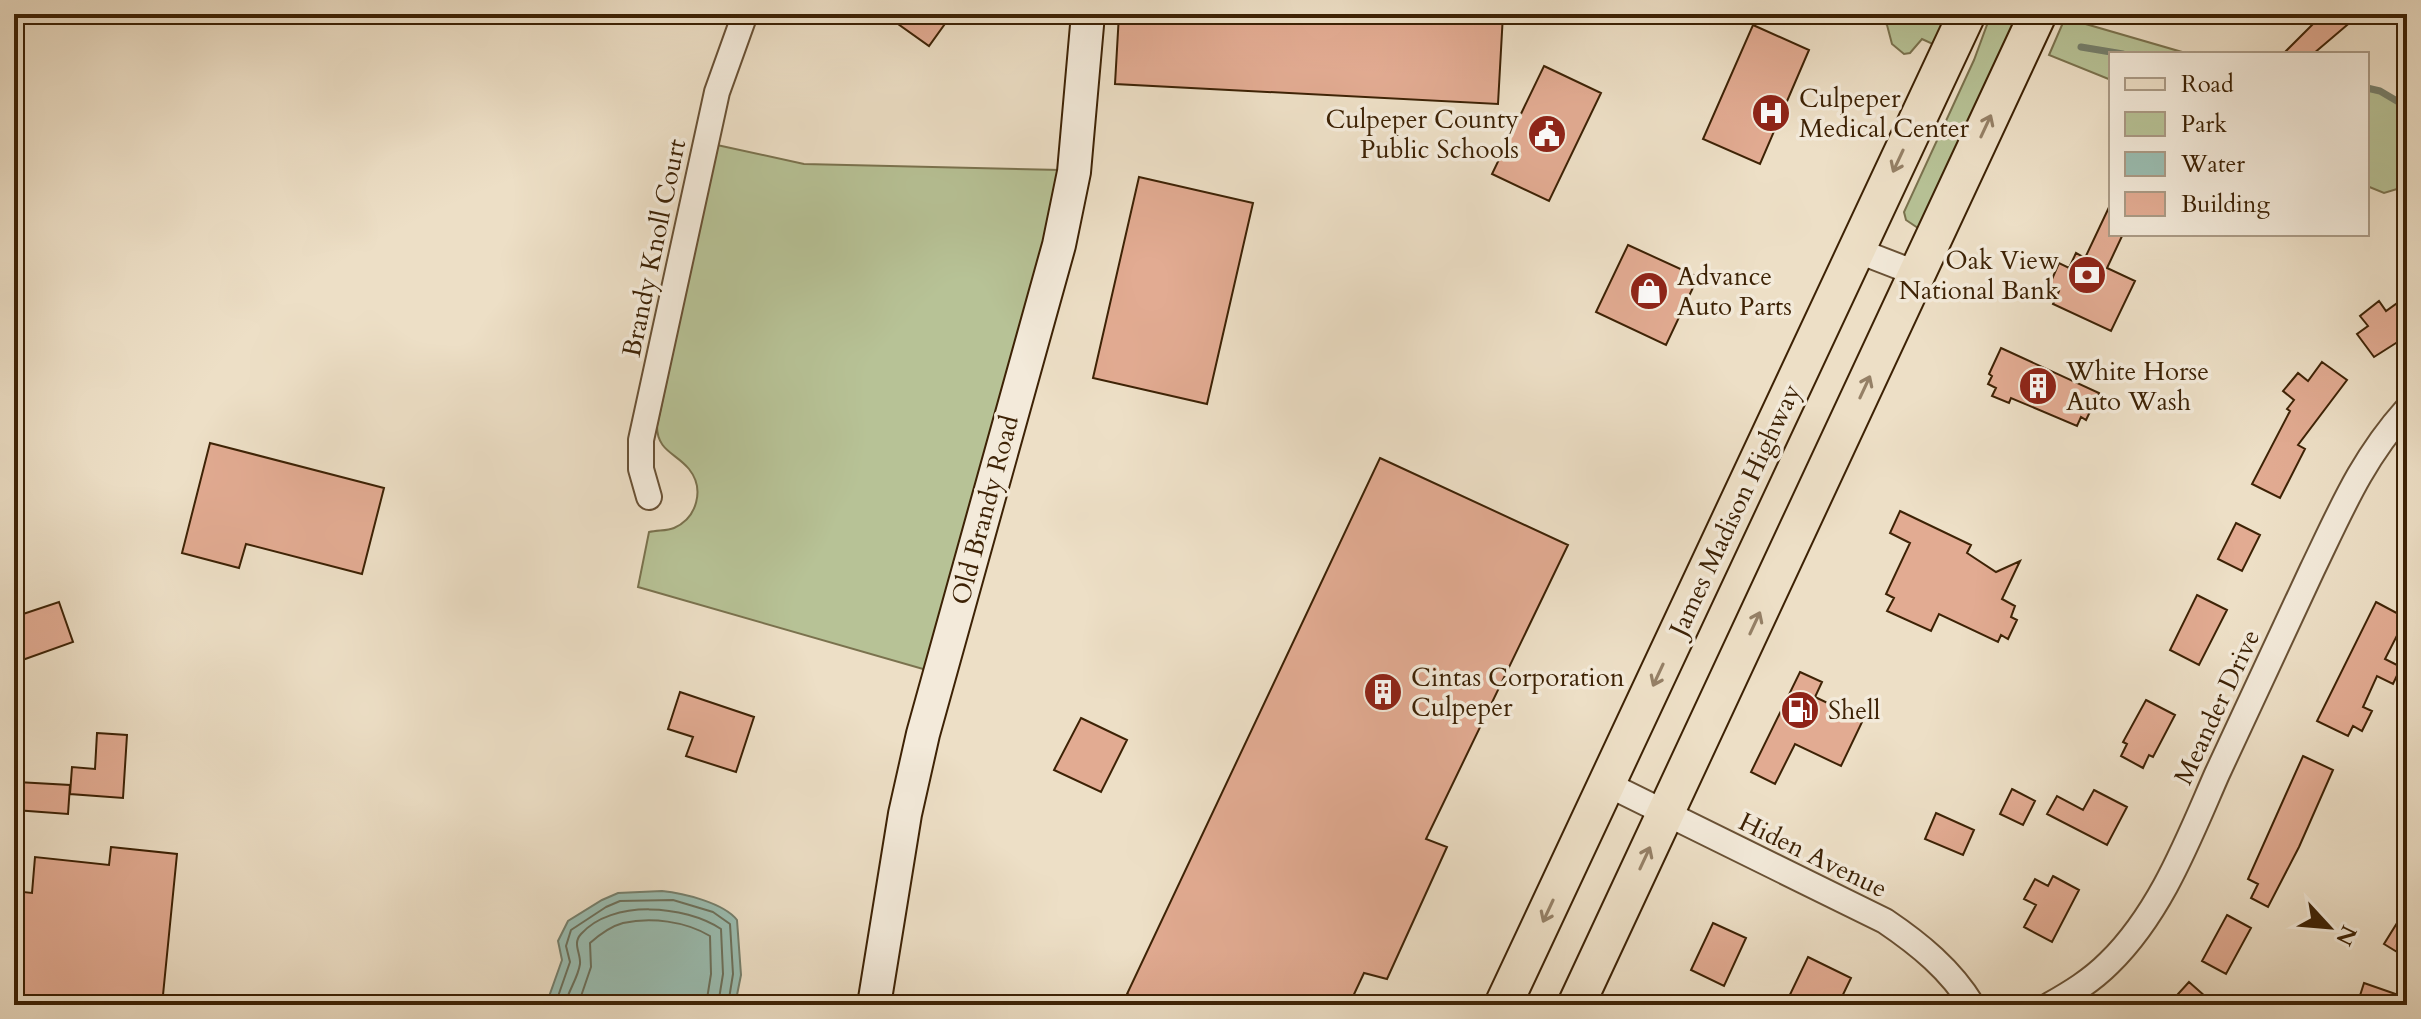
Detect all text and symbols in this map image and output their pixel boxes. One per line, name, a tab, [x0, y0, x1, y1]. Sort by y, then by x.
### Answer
legend	[2109, 52, 2369, 236]
text: Road	[2181, 68, 2234, 101]
place label: Culpeper Medical Center	[1799, 81, 1970, 146]
hospital icon: Culpeper Medical Center	[1750, 92, 1792, 134]
place label: Culpeper County Public Schools	[1326, 102, 1519, 167]
text: Park	[2181, 108, 2227, 141]
public building icon: Culpeper County Public Schools	[1526, 113, 1568, 155]
one-way arrow	[1979, 114, 1994, 138]
street label: Brandy Knoll Court	[614, 136, 694, 360]
one-way arrow	[1890, 148, 1905, 172]
text: Water	[2180, 148, 2245, 181]
text: Building	[2181, 188, 2271, 221]
place label: Oak View National Bank	[1899, 243, 2059, 308]
bank icon: Oak View National Bank	[2066, 254, 2108, 296]
place label: Advance Auto Parts	[1677, 259, 1792, 324]
shop icon: Advance Auto Parts	[1628, 270, 1670, 312]
place label: White Horse Auto Wash	[2065, 354, 2209, 419]
building icon: White Horse Auto Wash	[2017, 365, 2059, 407]
one-way arrow	[1858, 375, 1873, 399]
street label: James Madison Highway	[1659, 378, 1809, 645]
street label: Old Brandy Road	[943, 411, 1027, 609]
one-way arrow	[1748, 611, 1763, 635]
street label: Meander Drive	[2166, 624, 2268, 790]
place label: Cintas Corporation Culpeper	[1411, 660, 1625, 725]
one-way arrow	[1650, 663, 1665, 687]
building icon: Cintas Corporation Culpeper	[1362, 671, 1404, 713]
fuel station icon: Shell	[1779, 689, 1821, 731]
place label: Shell	[1828, 693, 1881, 728]
street label: Hiden Avenue	[1733, 804, 1893, 906]
one-way arrow	[1638, 847, 1653, 871]
north arrow	[2289, 887, 2369, 967]
one-way arrow	[1540, 899, 1555, 923]
text: N	[2328, 920, 2364, 950]

